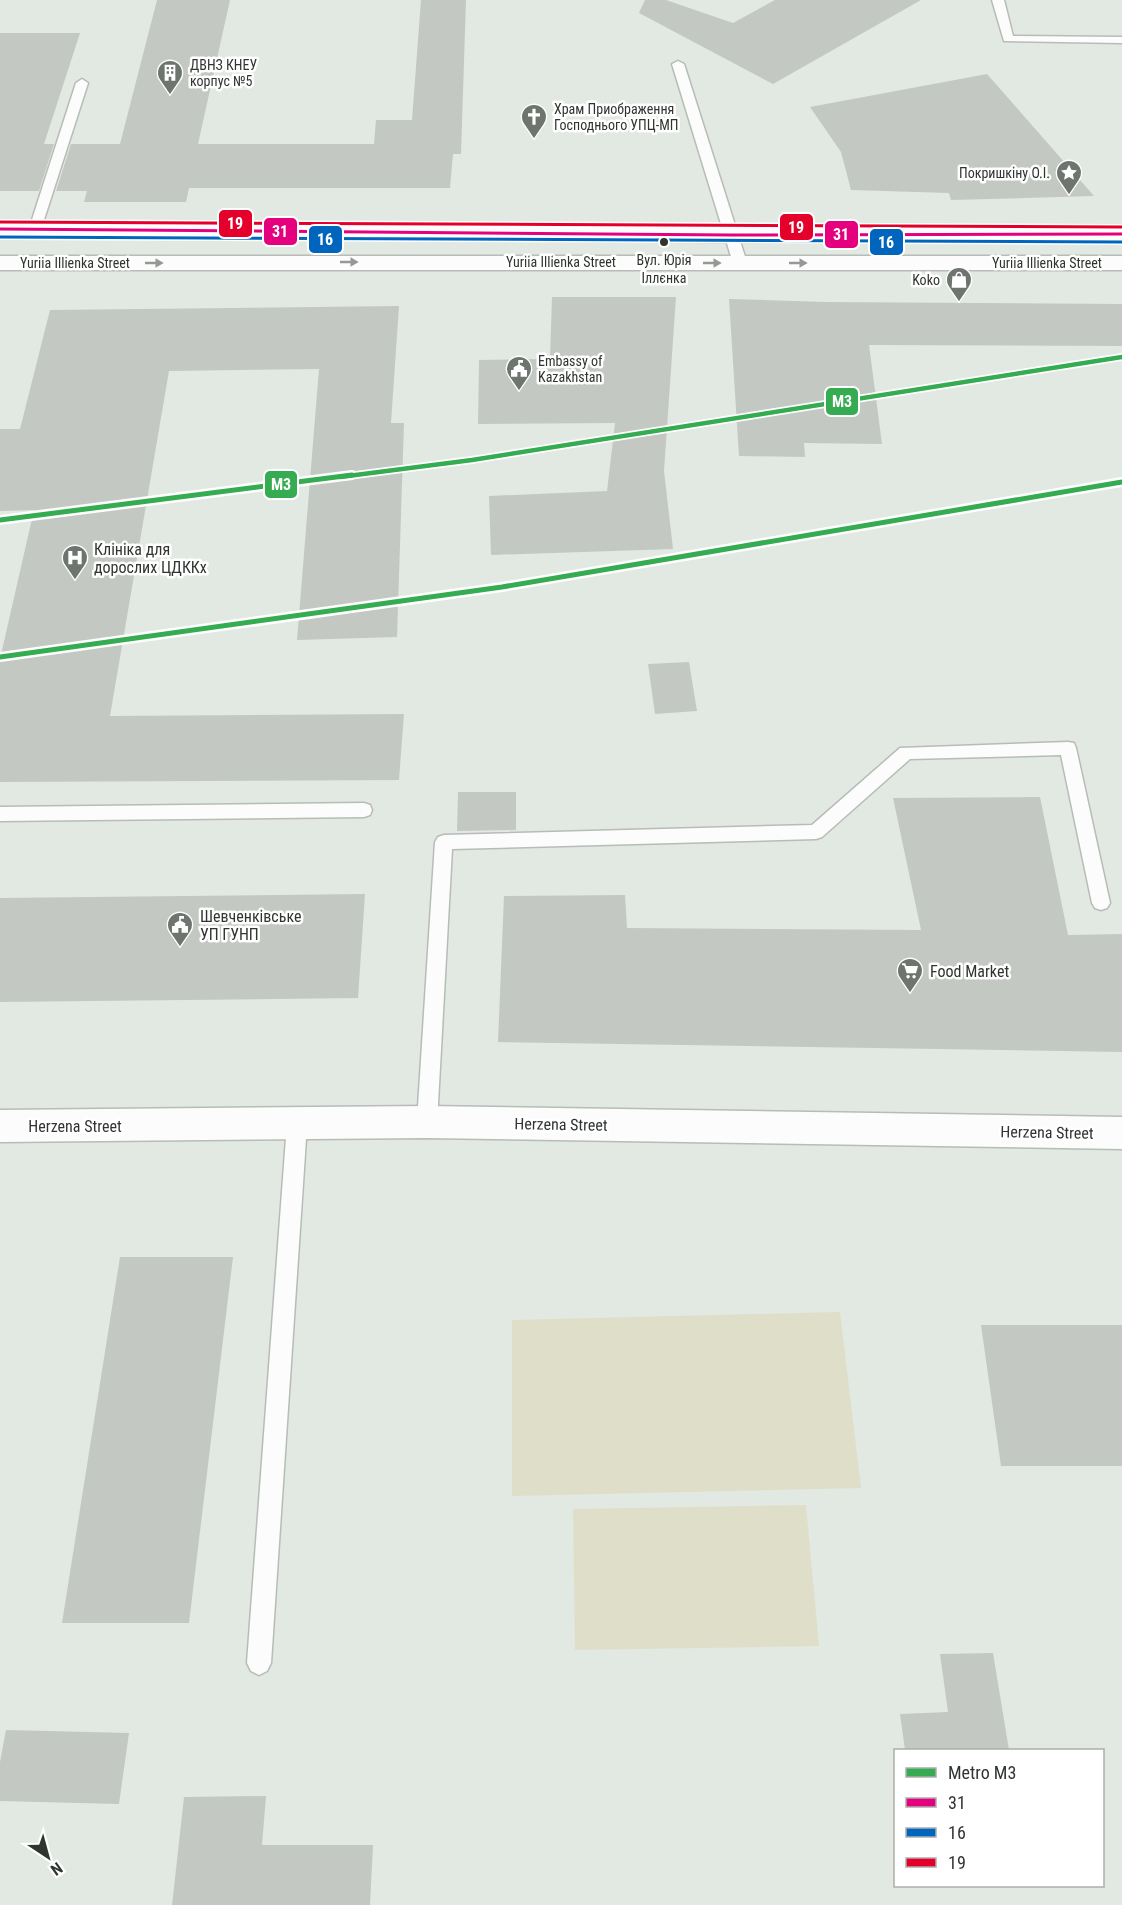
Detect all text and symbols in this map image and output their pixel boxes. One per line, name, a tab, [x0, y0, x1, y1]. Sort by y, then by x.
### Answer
place label: ДВНЗ КНЕУ корпус №5	[190, 57, 258, 89]
building icon: ДВНЗ КНЕУ корпус №5	[155, 58, 185, 96]
place label: Храм Приображення Господнього УПЦ-МП	[554, 101, 678, 133]
church icon: Храм Приображення Господнього УПЦ-МП	[519, 102, 549, 140]
place icon: Покришкіну О.І.	[1054, 158, 1084, 196]
place label: Покришкіну О.І.	[959, 165, 1050, 181]
line badge: 19	[218, 209, 253, 238]
line badge: 19	[779, 213, 814, 241]
text: 19	[227, 214, 243, 233]
line badge: 31	[263, 217, 298, 246]
text: 19	[788, 218, 804, 237]
line badge: 31	[824, 220, 859, 249]
text: 31	[272, 222, 288, 241]
line badge: 16	[308, 225, 343, 254]
text: 31	[833, 225, 849, 244]
line badge: 16	[869, 228, 904, 256]
text: 16	[317, 230, 333, 249]
text: 16	[878, 233, 894, 252]
marker: Вул. Юрія Іллєнка	[658, 236, 670, 248]
place label: Вул. Юрія Іллєнка	[637, 252, 691, 286]
street label: Yuriia Illienka Street	[506, 254, 616, 270]
street label: Yuriia Illienka Street	[20, 255, 130, 271]
street label: Yuriia Illienka Street	[992, 255, 1102, 271]
one-way arrow	[339, 257, 358, 267]
one-way arrow	[144, 258, 163, 268]
one-way arrow	[702, 258, 721, 267]
one-way arrow	[789, 258, 808, 268]
shop icon: Koko	[944, 265, 974, 303]
place label: Koko	[912, 272, 940, 288]
place label: Embassy of Kazakhstan	[538, 353, 603, 385]
public building icon: Embassy of Kazakhstan	[504, 354, 534, 392]
line badge: M3	[825, 387, 859, 416]
text: M3	[832, 392, 852, 411]
line badge: M3	[264, 470, 298, 499]
text: M3	[271, 475, 291, 494]
place label: Клініка для дорослих ЦДККх	[94, 540, 207, 577]
hospital icon: Клініка для дорослих ЦДККх	[60, 543, 90, 581]
place label: Шевченківське УП ГУНП	[200, 907, 301, 944]
public building icon: Шевченківське УП ГУНП	[165, 910, 195, 948]
supermarket icon: Food Market	[895, 956, 925, 994]
place label: Food Market	[930, 962, 1009, 981]
street label: Herzena Street	[514, 1114, 608, 1135]
street label: Herzena Street	[28, 1117, 122, 1136]
street label: Herzena Street	[1000, 1122, 1094, 1143]
legend	[894, 1749, 1104, 1887]
text: Metro M3	[948, 1762, 1016, 1783]
text: 31	[948, 1792, 966, 1813]
text: 16	[948, 1822, 966, 1843]
north arrow	[18, 1827, 78, 1887]
text: 19	[948, 1852, 966, 1873]
text: N	[47, 1858, 66, 1879]

